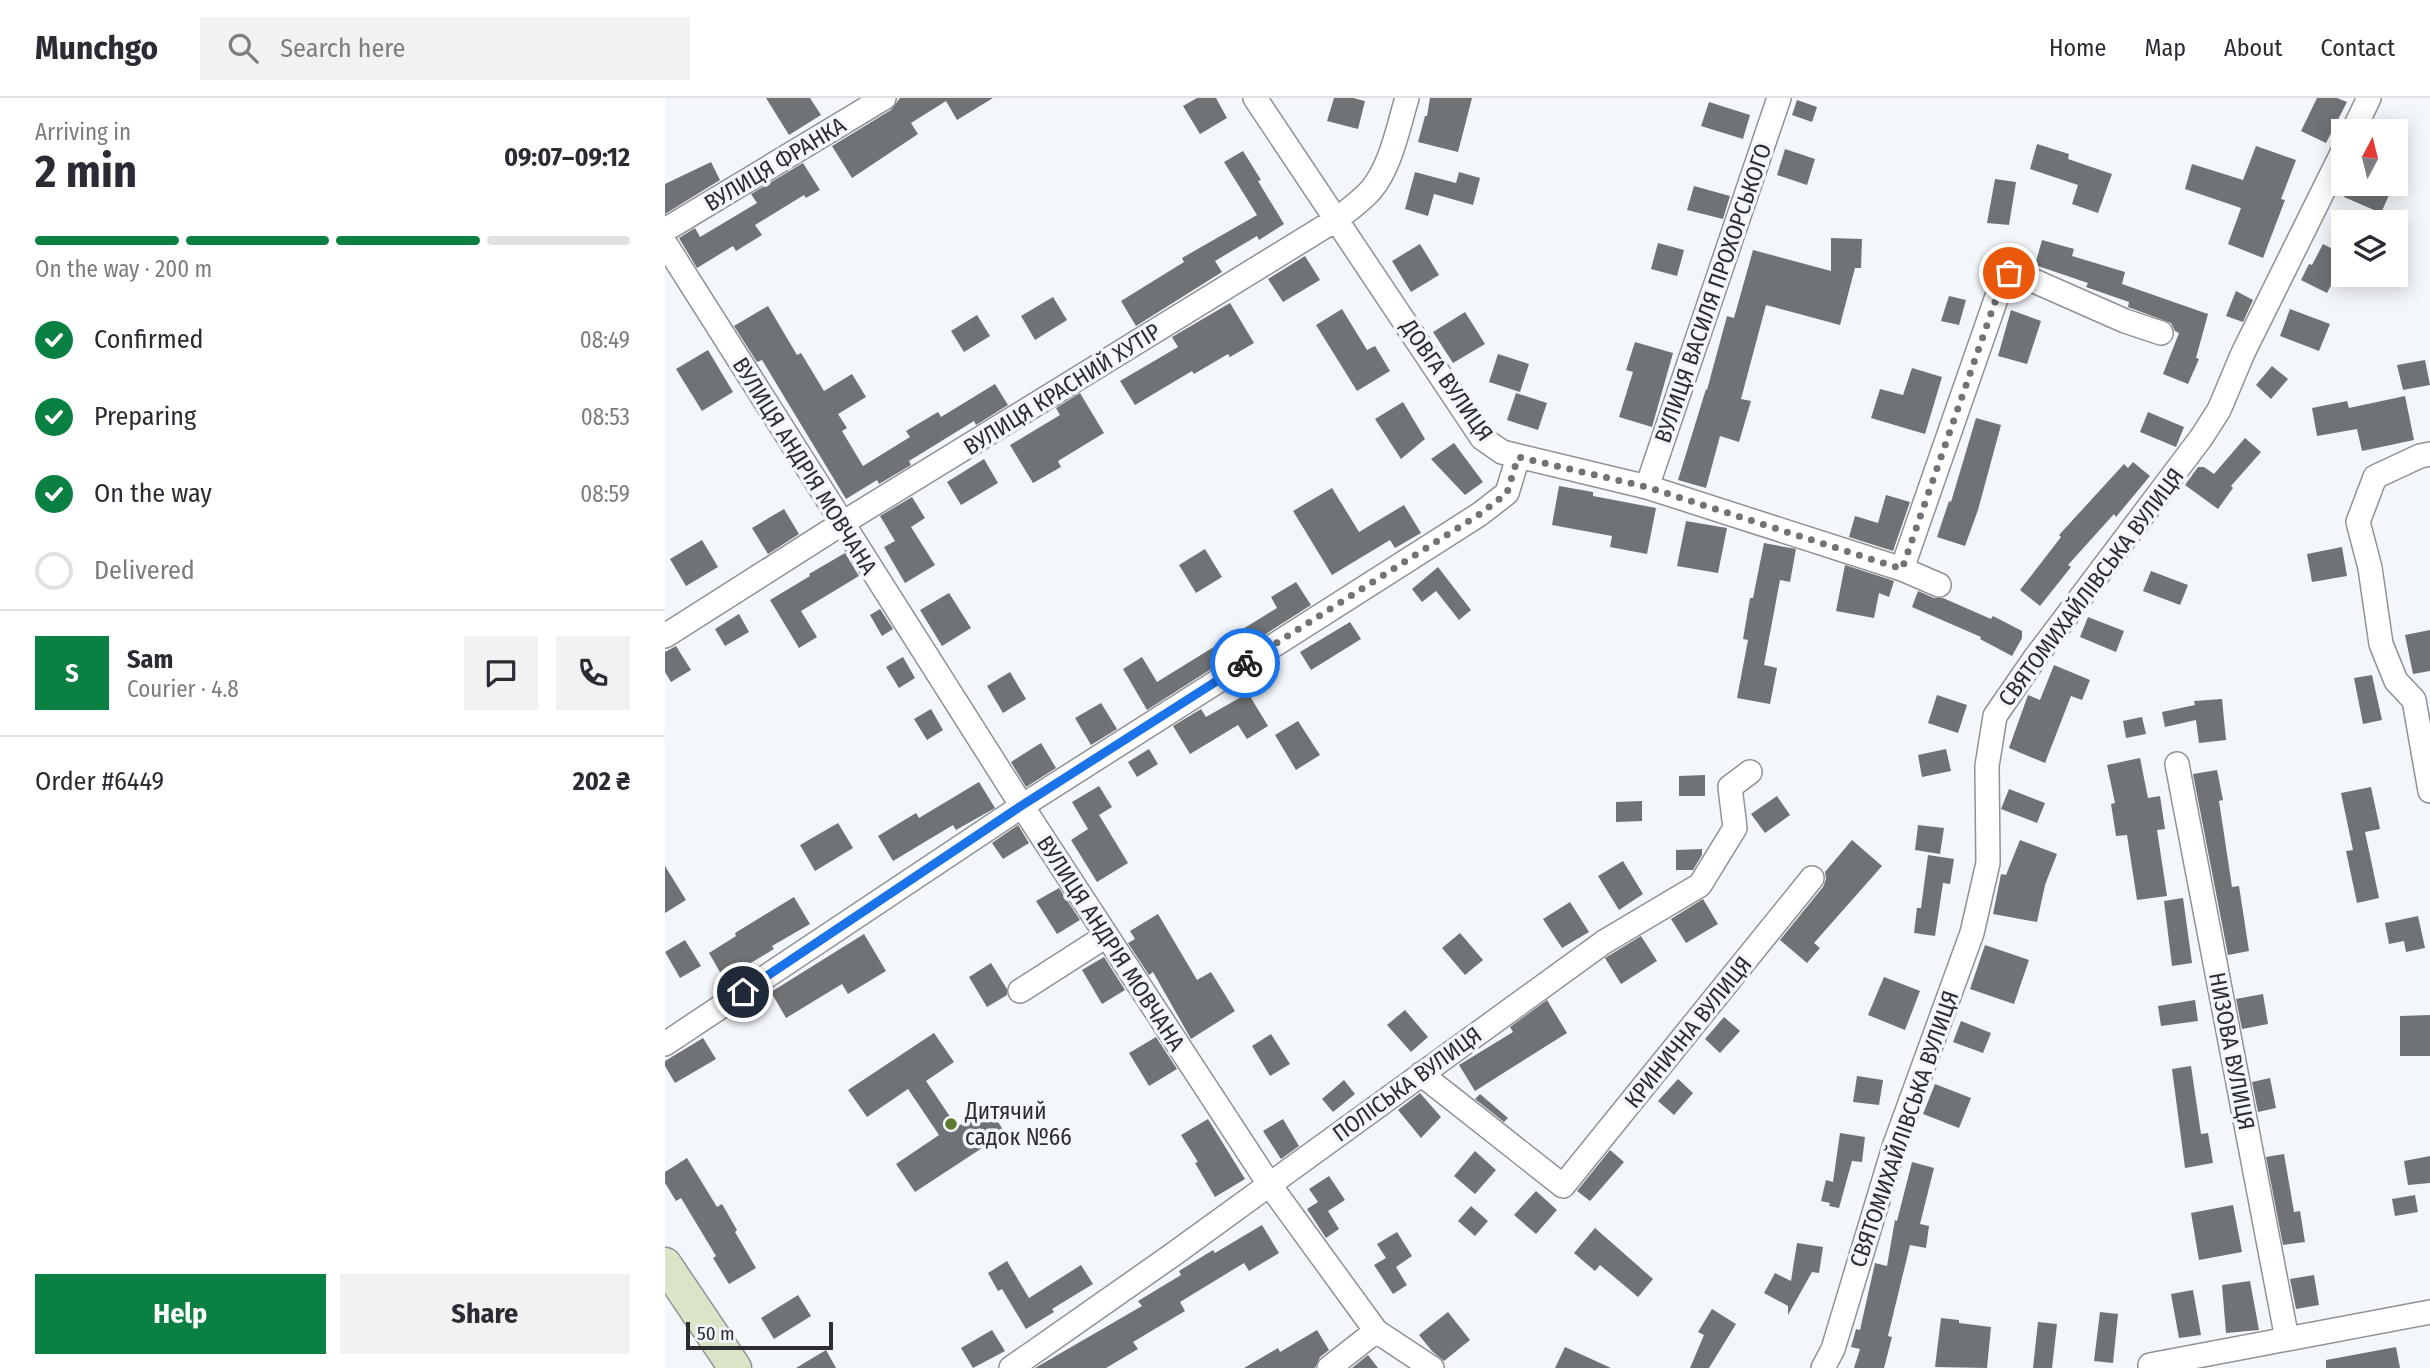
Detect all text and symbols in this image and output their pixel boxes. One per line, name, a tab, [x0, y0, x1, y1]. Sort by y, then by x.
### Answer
search box	[200, 17, 690, 80]
text: Munchgo	[35, 28, 158, 68]
icon: search	[224, 29, 262, 67]
text: Search here	[280, 33, 405, 64]
text: Home	[2049, 34, 2106, 62]
text: Map	[2144, 34, 2186, 62]
text: About	[2224, 34, 2282, 62]
text: Contact	[2320, 34, 2395, 62]
street label: ВУЛИЦЯ ФРАНКА	[699, 111, 851, 217]
text: Arriving in	[35, 118, 131, 146]
north arrow	[2331, 119, 2408, 196]
map controls	[2331, 119, 2408, 287]
street label: ВУЛИЦЯ ВАСИЛЯ ПРОХОРСЬКОГО	[1649, 140, 1777, 446]
text: 09:07–09:12	[504, 142, 630, 173]
text: 2 min	[35, 144, 137, 199]
button: layers	[2331, 210, 2408, 287]
pin	[1979, 243, 2039, 303]
icon: bag	[1990, 254, 2028, 292]
text: On the way · 200 m	[35, 255, 212, 283]
street label: ДОВГА ВУЛИЦЯ	[1394, 313, 1499, 446]
street label: ВУЛИЦЯ КРАСНИЙ ХУТІР	[958, 317, 1166, 461]
icon: check	[35, 321, 73, 359]
text: Confirmed	[94, 324, 204, 355]
text: 08:49	[580, 326, 630, 354]
street label: ВУЛИЦЯ АНДРІЯ МОВЧАНА	[727, 352, 883, 580]
icon: check	[35, 398, 73, 436]
text: Preparing	[94, 401, 196, 432]
text: 08:53	[581, 403, 630, 431]
street label: СВЯТОМИХАЙЛІВСЬКА ВУЛИЦЯ	[1992, 462, 2190, 712]
icon: check	[35, 475, 73, 513]
text: On the way	[94, 478, 212, 509]
text: 08:59	[580, 480, 630, 508]
text: Delivered	[94, 555, 195, 586]
courier	[1210, 628, 1280, 698]
button: chat	[464, 636, 538, 710]
button: phone	[556, 636, 630, 710]
text: Sam	[127, 644, 173, 675]
icon: bike	[1226, 644, 1264, 682]
text: S	[65, 658, 79, 689]
text: Courier · 4.8	[127, 675, 239, 703]
text: Order #6449	[35, 766, 164, 797]
text: 202 ₴	[573, 766, 630, 797]
street label: ВУЛИЦЯ АНДРІЯ МОВЧАНА	[1031, 830, 1191, 1056]
street label: КРИНИЧНА ВУЛИЦЯ	[1618, 951, 1758, 1113]
pin	[713, 962, 773, 1022]
street label: НИЗОВА ВУЛИЦЯ	[2203, 970, 2261, 1132]
icon: home	[724, 973, 762, 1011]
street label: СВЯТОМИХАЙЛІВСЬКА ВУЛИЦЯ	[1843, 987, 1965, 1271]
street label: ПОЛІСЬКА ВУЛИЦЯ	[1327, 1021, 1487, 1147]
place label: Дитячий садок №66	[964, 1097, 1072, 1151]
marker: Дитячий садок №66	[943, 1116, 959, 1132]
button: Help	[35, 1274, 326, 1354]
button: Share	[340, 1274, 630, 1354]
scale bar	[686, 1319, 833, 1351]
text: 50 m	[697, 1322, 735, 1345]

